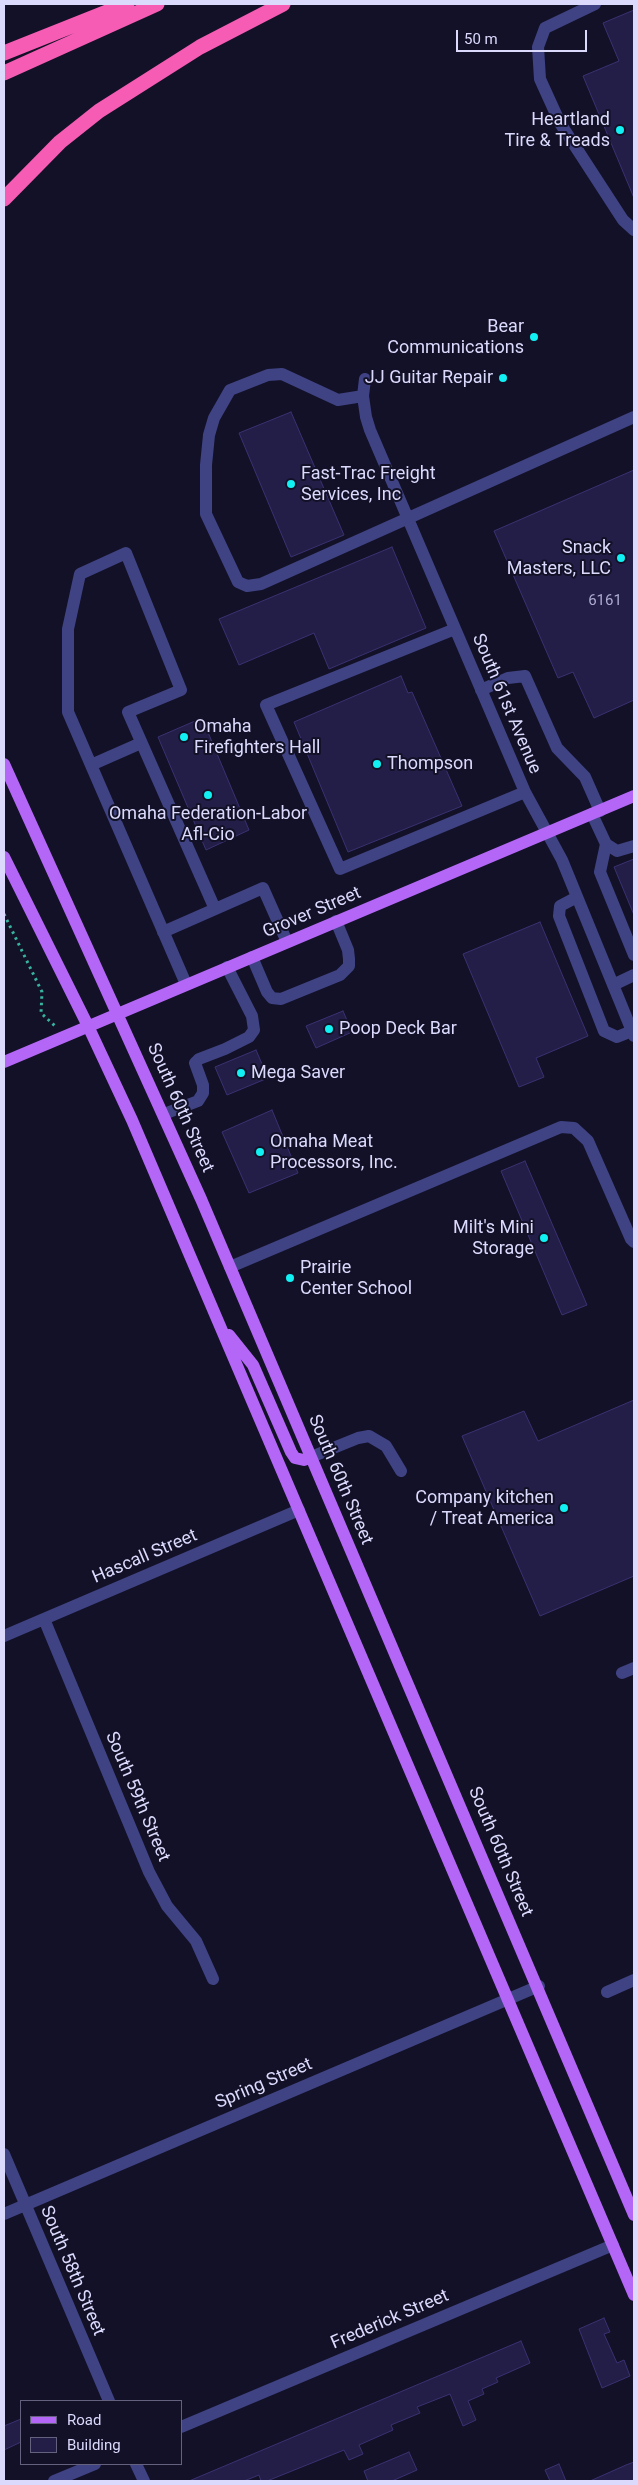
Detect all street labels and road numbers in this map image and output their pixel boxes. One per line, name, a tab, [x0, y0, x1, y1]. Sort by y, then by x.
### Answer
street label: South 61st Avenue	[467, 631, 545, 777]
street label: Grover Street	[260, 883, 364, 943]
street label: South 60th Street	[142, 1040, 218, 1176]
street label: South 60th Street	[303, 1412, 377, 1548]
street label: Hascall Street	[89, 1525, 201, 1589]
street label: South 59th Street	[100, 1729, 174, 1865]
street label: South 60th Street	[463, 1784, 537, 1920]
street label: Spring Street	[212, 2054, 316, 2114]
street label: South 58th Street	[35, 2203, 109, 2339]
street label: Frederick Street	[328, 2285, 452, 2355]

